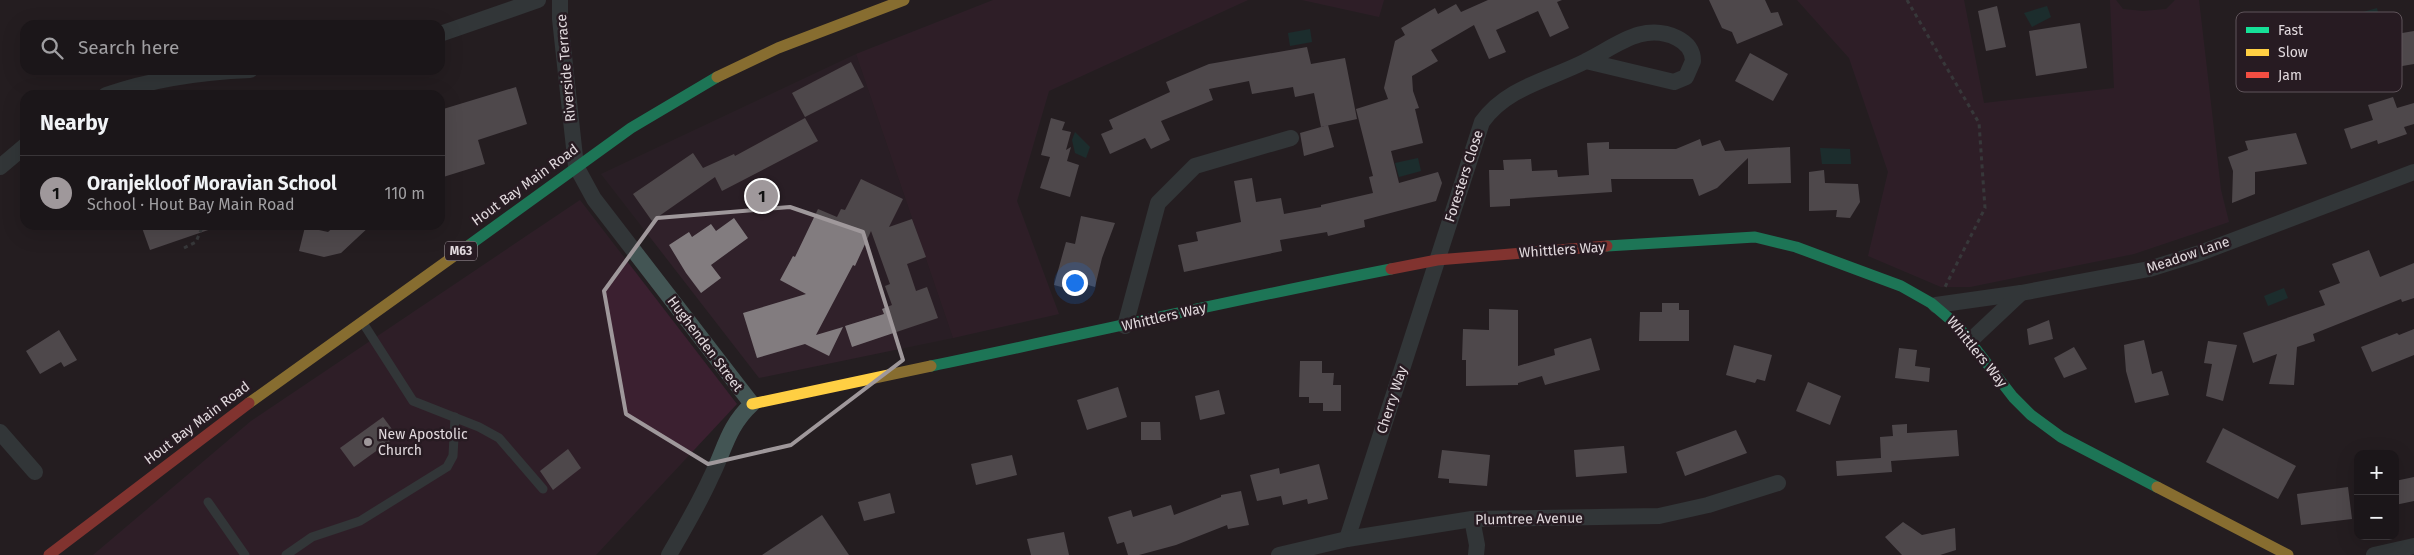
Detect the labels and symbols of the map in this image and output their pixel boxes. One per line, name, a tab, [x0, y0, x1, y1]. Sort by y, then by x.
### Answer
legend	[2236, 12, 2402, 92]
street label: Riverside Terrace	[553, 13, 579, 123]
text: Fast	[2278, 22, 2304, 39]
text: Slow	[2278, 44, 2308, 61]
text: Jam	[2278, 67, 2302, 84]
street label: Foresters Close	[1441, 128, 1487, 224]
street label: Hout Bay Main Road	[468, 141, 582, 229]
pin: 1	[746, 177, 778, 215]
street label: Meadow Lane	[2144, 233, 2232, 277]
street label: Whittlers Way	[1518, 239, 1606, 261]
road number: M63	[445, 242, 477, 260]
your location	[1062, 270, 1088, 296]
street label: Hughenden Street	[664, 293, 747, 396]
street label: Whittlers Way	[1120, 299, 1208, 335]
street label: Whittlers Way	[1943, 313, 2011, 391]
street label: Cherry Way	[1373, 364, 1411, 436]
street label: Hout Bay Main Road	[141, 378, 253, 468]
place label: New Apostolic Church	[378, 426, 468, 459]
marker: New Apostolic Church	[362, 436, 374, 448]
street label: Plumtree Avenue	[1475, 510, 1583, 528]

